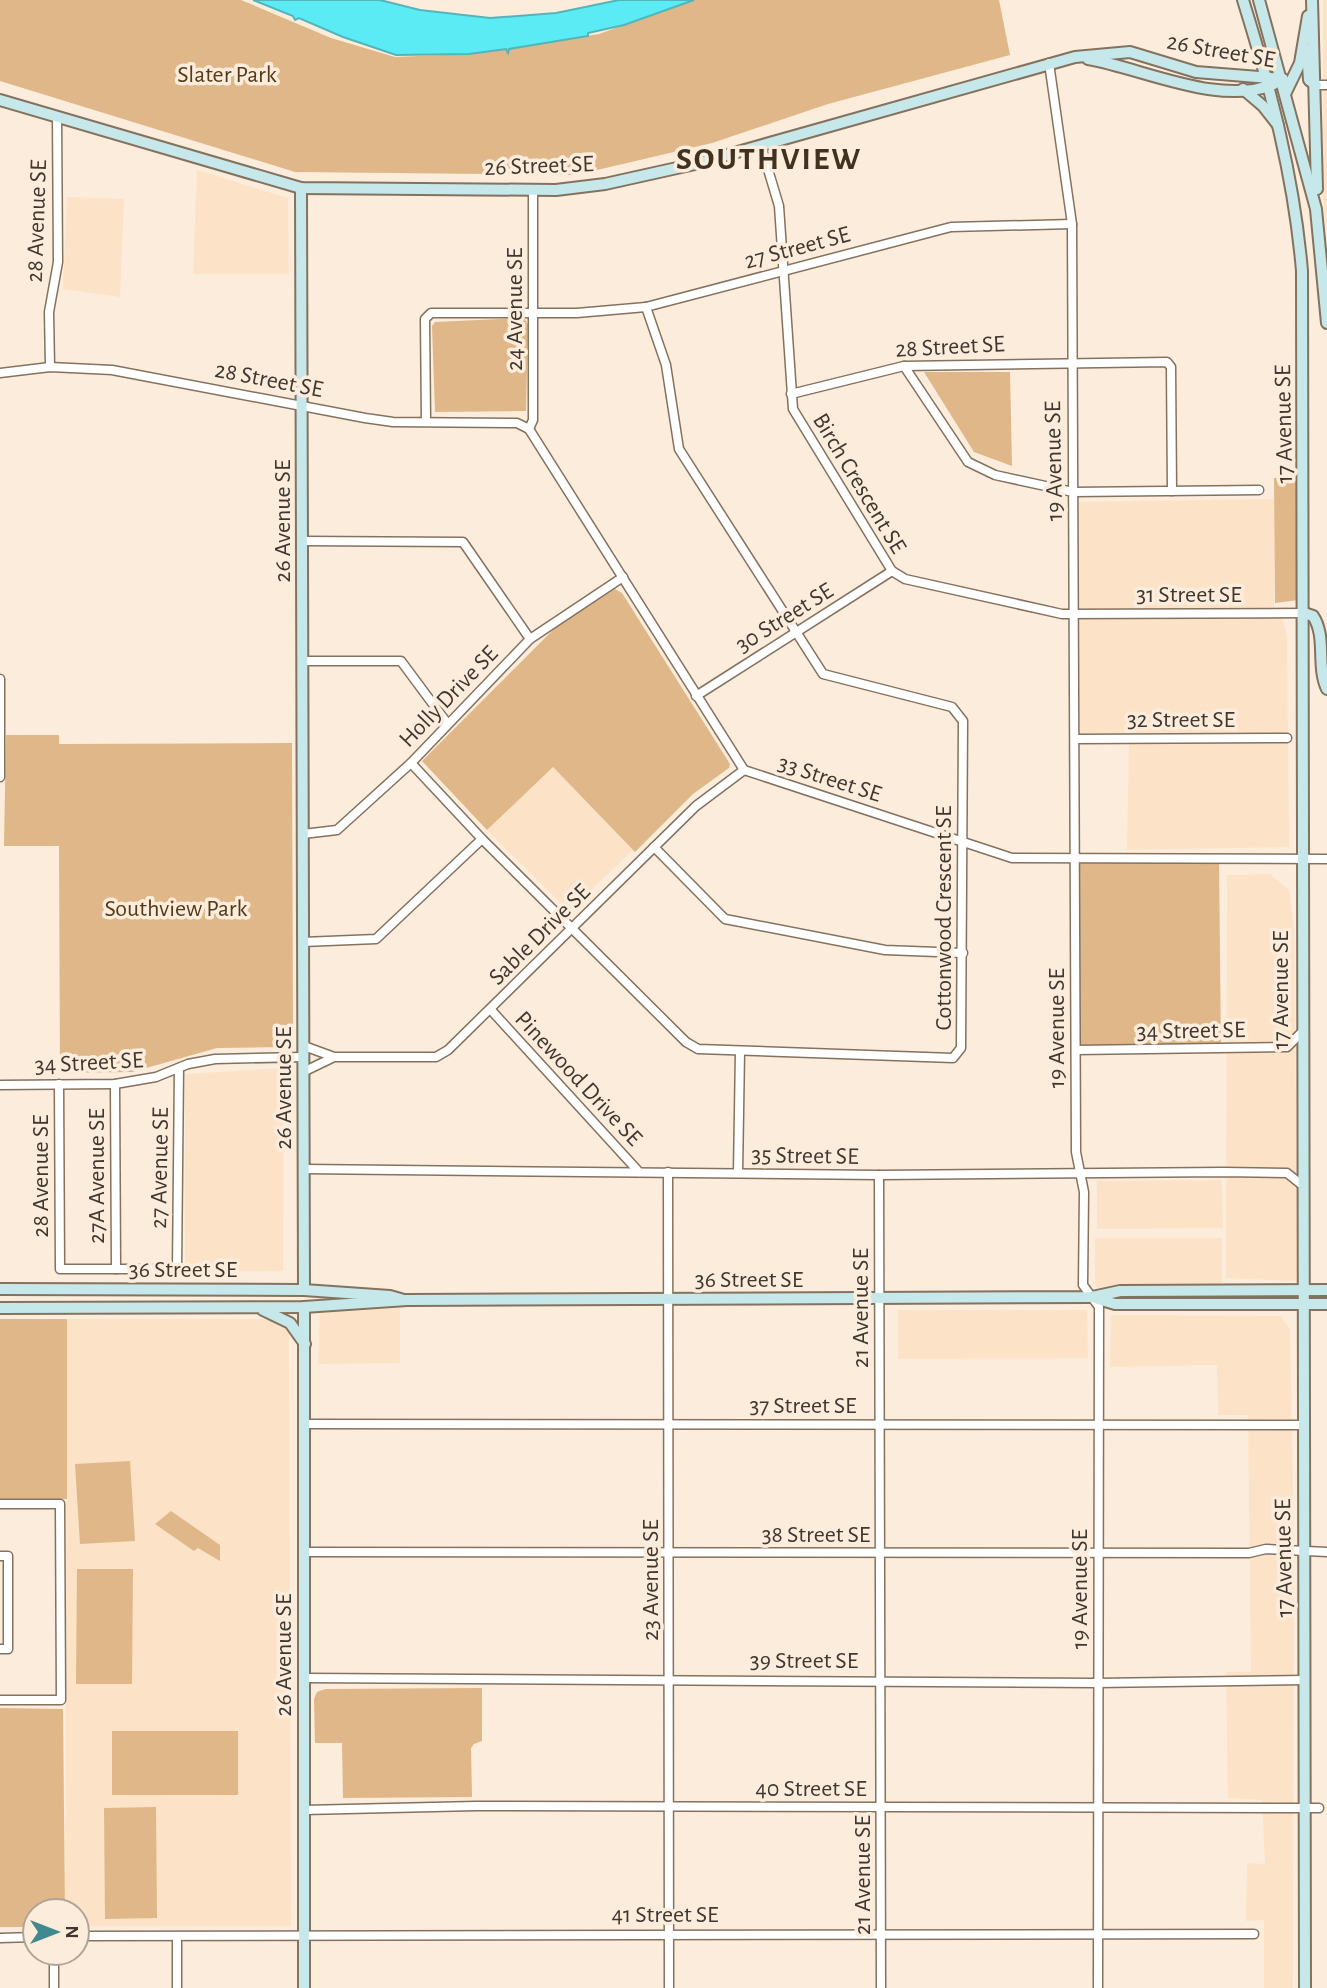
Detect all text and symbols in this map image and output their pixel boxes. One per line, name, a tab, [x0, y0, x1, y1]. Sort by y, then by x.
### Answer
street label: 26 Street SE	[1165, 30, 1277, 72]
park label: Slater Park	[177, 63, 277, 87]
district label: SOUTHVIEW	[676, 143, 862, 175]
street label: 26 Street SE	[484, 152, 595, 180]
street label: 28 Avenue SE	[23, 159, 51, 283]
street label: 27 Street SE	[742, 222, 853, 274]
street label: 24 Avenue SE	[503, 247, 527, 371]
street label: 28 Street SE	[895, 332, 1006, 362]
street label: 28 Street SE	[213, 358, 325, 402]
street label: 17 Avenue SE	[1271, 364, 1297, 484]
street label: 19 Avenue SE	[1041, 400, 1067, 521]
street label: Birch Crescent SE	[808, 409, 911, 558]
street label: 26 Avenue SE	[271, 459, 295, 582]
street label: 30 Street SE	[732, 578, 838, 657]
street label: 31 Street SE	[1136, 583, 1242, 607]
street label: Holly Drive SE	[395, 641, 503, 752]
street label: 32 Street SE	[1127, 708, 1235, 732]
street label: 33 Street SE	[775, 751, 885, 807]
street label: Cottonwood Crescent SE	[932, 805, 956, 1030]
street label: Sable Drive SE	[485, 879, 595, 990]
park label: Southview Park	[104, 897, 248, 921]
street label: 17 Avenue SE	[1269, 930, 1293, 1050]
street label: 19 Avenue SE	[1045, 967, 1069, 1088]
street label: Pinewood Drive SE	[510, 1007, 647, 1151]
street label: 34 Street SE	[1136, 1018, 1246, 1044]
street label: 26 Avenue SE	[272, 1026, 296, 1149]
street label: 34 Street SE	[34, 1048, 144, 1078]
street label: 27 Avenue SE	[147, 1107, 173, 1229]
street label: 27A Avenue SE	[85, 1108, 109, 1244]
street label: 28 Avenue SE	[29, 1114, 53, 1238]
street label: 35 Street SE	[751, 1143, 859, 1169]
street label: 21 Avenue SE	[849, 1248, 873, 1368]
street label: 36 Street SE	[129, 1258, 238, 1282]
street label: 36 Street SE	[695, 1268, 804, 1292]
street label: 37 Street SE	[749, 1394, 857, 1418]
street label: 17 Avenue SE	[1271, 1498, 1297, 1618]
street label: 23 Avenue SE	[639, 1519, 663, 1641]
street label: 38 Street SE	[762, 1523, 871, 1547]
street label: 19 Avenue SE	[1068, 1528, 1092, 1649]
street label: 26 Avenue SE	[272, 1593, 296, 1716]
street label: 39 Street SE	[750, 1649, 859, 1673]
street label: 40 Street SE	[755, 1777, 867, 1801]
street label: 21 Avenue SE	[851, 1815, 875, 1935]
north arrow	[21, 1897, 91, 1967]
street label: 41 Street SE	[611, 1903, 719, 1927]
text: N	[62, 1925, 81, 1939]

